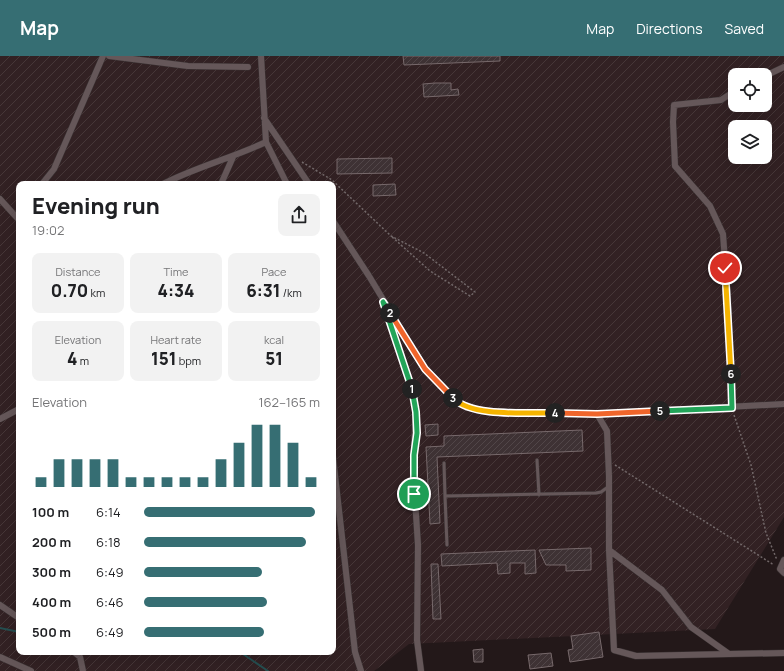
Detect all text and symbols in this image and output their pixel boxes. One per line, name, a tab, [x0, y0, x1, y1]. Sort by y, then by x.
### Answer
text: Map	[20, 15, 59, 41]
text: Map	[586, 19, 614, 38]
text: Directions	[636, 19, 703, 38]
text: Saved	[725, 19, 764, 38]
map controls	[728, 68, 772, 164]
button: locate	[728, 68, 772, 112]
button: layers	[728, 120, 772, 164]
text: Evening run	[32, 191, 160, 221]
button: share	[278, 194, 320, 236]
text: 19:02	[32, 221, 64, 239]
pin	[708, 251, 742, 285]
icon: check	[714, 257, 736, 279]
text: Distance	[55, 264, 101, 279]
text: Time	[164, 264, 188, 279]
text: Pace	[262, 264, 286, 279]
text: 0.70	[51, 279, 88, 302]
text: 4:34	[157, 279, 195, 302]
text: 6:31	[246, 279, 281, 302]
text: km	[88, 285, 105, 300]
text: /km	[281, 285, 302, 300]
pin: 2	[380, 303, 400, 323]
text: 2	[387, 305, 393, 320]
text: Elevation	[55, 332, 101, 347]
text: Heart rate	[150, 332, 202, 347]
text: kcal	[264, 332, 284, 347]
text: 4	[67, 347, 77, 370]
text: 151	[151, 347, 176, 370]
text: 51	[265, 347, 283, 370]
text: m	[77, 353, 89, 368]
text: bpm	[176, 353, 201, 368]
pin: 6	[721, 364, 741, 384]
text: 6	[728, 366, 734, 381]
pin: 1	[402, 379, 422, 399]
text: 1	[410, 381, 414, 396]
pin: 3	[443, 388, 463, 408]
text: 3	[450, 390, 456, 405]
text: Elevation	[32, 393, 87, 411]
text: 162–165 m	[258, 393, 320, 411]
pin: 5	[650, 401, 670, 421]
pin: 4	[545, 403, 565, 423]
text: 5	[657, 403, 663, 418]
text: 4	[552, 405, 558, 420]
pin	[397, 477, 431, 511]
icon: arrive	[403, 483, 425, 505]
text: 100 m	[32, 503, 69, 521]
text: 6:14	[96, 503, 121, 521]
text: 200 m	[32, 533, 71, 551]
text: 6:18	[96, 533, 121, 551]
text: 300 m	[32, 563, 71, 581]
text: 6:49	[96, 563, 124, 581]
text: 400 m	[32, 593, 71, 611]
text: 6:46	[96, 593, 124, 611]
text: 500 m	[32, 623, 71, 641]
text: 6:49	[96, 623, 124, 641]

